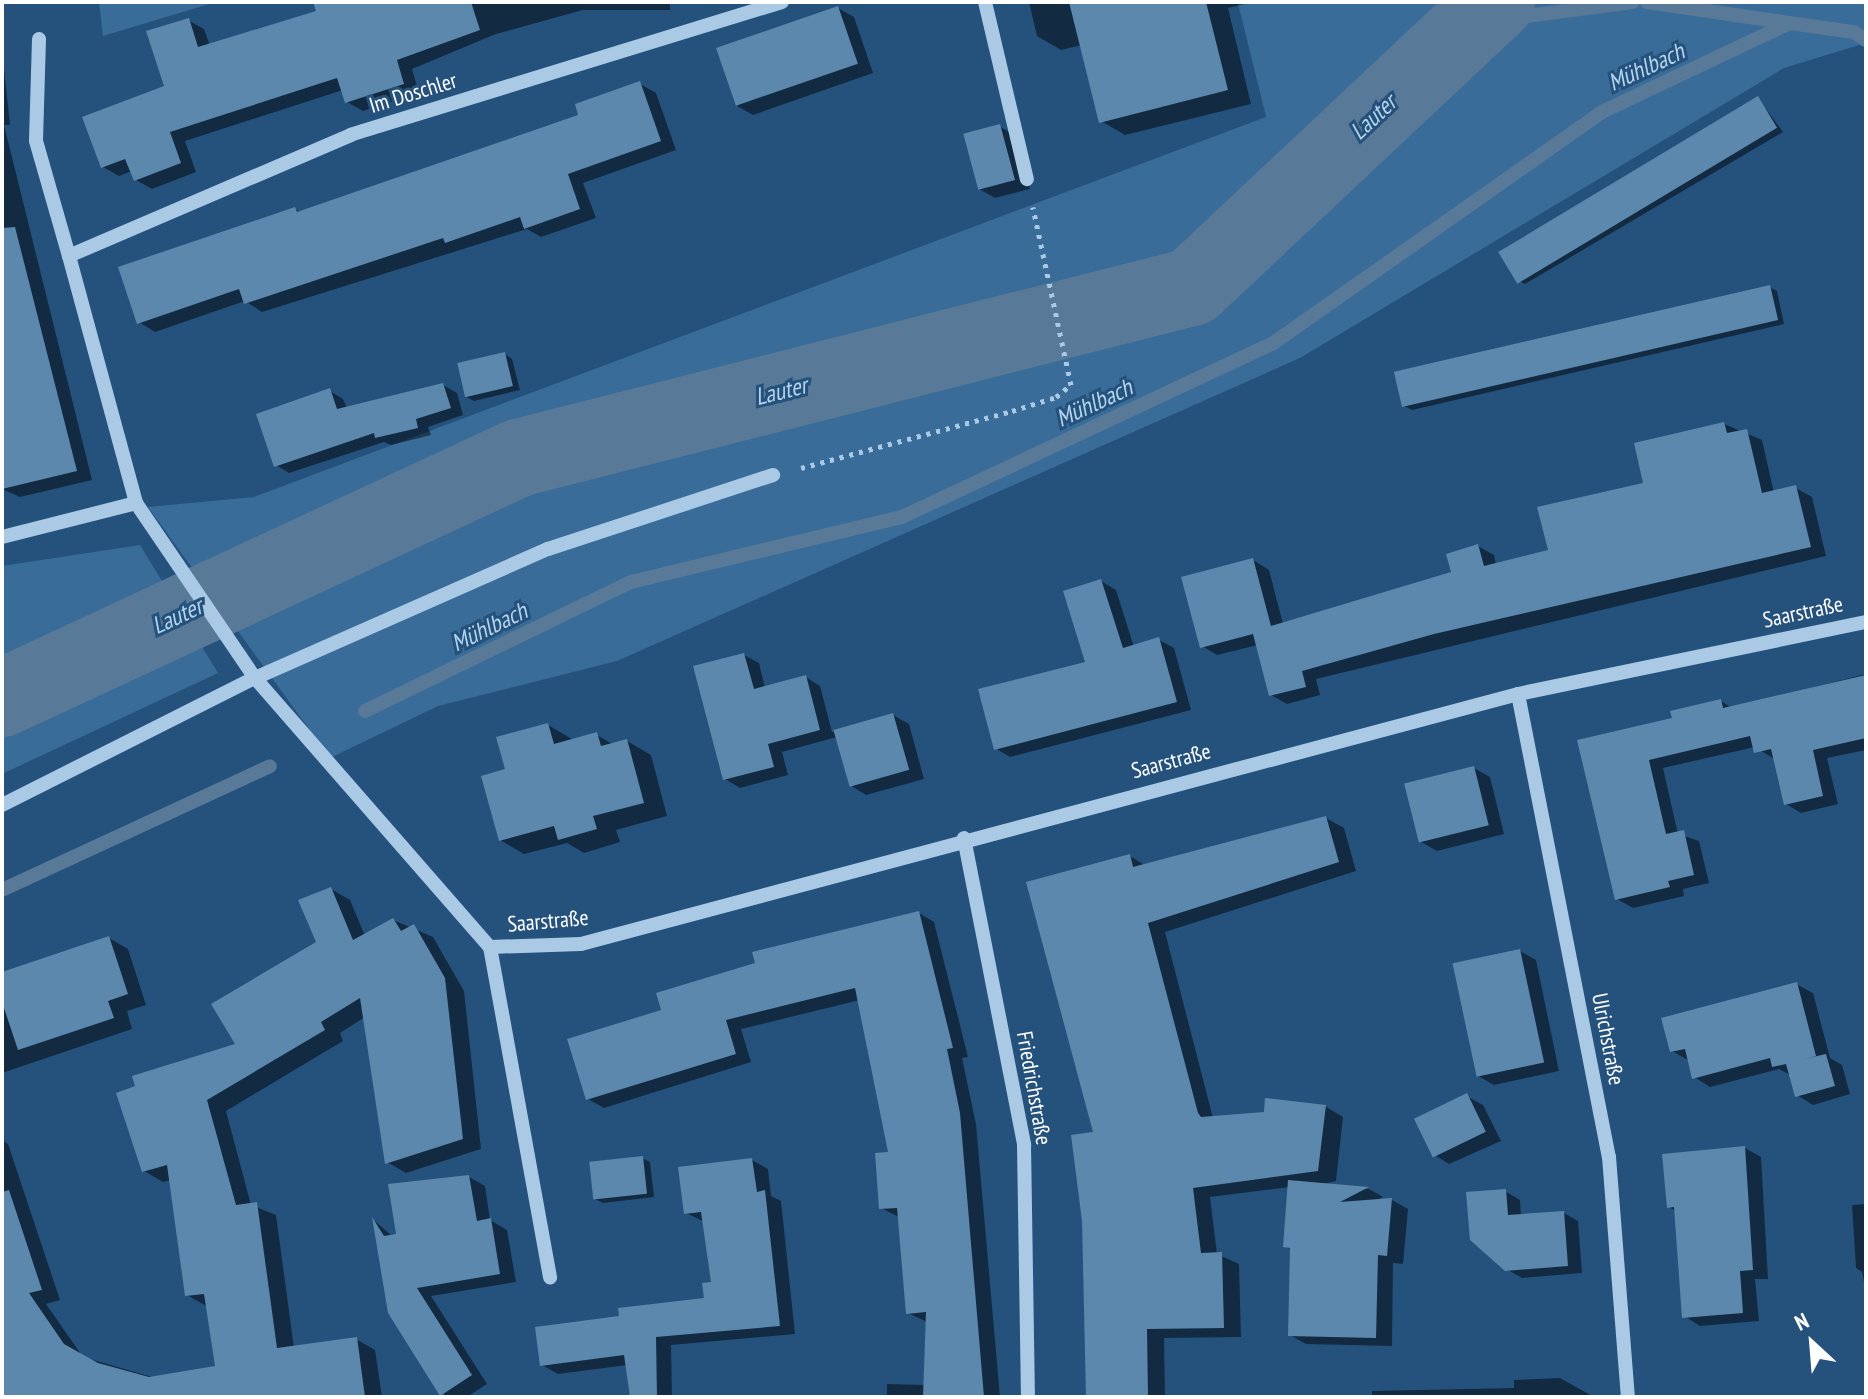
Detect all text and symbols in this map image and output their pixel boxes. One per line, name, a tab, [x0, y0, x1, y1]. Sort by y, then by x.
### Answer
water label: Mühlbach	[1603, 37, 1689, 97]
street label: Im Doschler	[366, 67, 460, 119]
water label: Lauter	[1344, 89, 1402, 145]
water label: Lauter	[752, 371, 810, 411]
water label: Mühlbach	[1051, 373, 1137, 433]
street label: Saarstraße	[1761, 591, 1845, 633]
water label: Lauter	[147, 592, 207, 640]
water label: Mühlbach	[446, 596, 532, 658]
street label: Saarstraße	[1128, 738, 1214, 784]
street label: Saarstraße	[506, 904, 590, 938]
street label: Ulrichstraße	[1586, 991, 1630, 1087]
street label: Friedrichstraße	[1011, 1029, 1057, 1147]
north arrow	[1772, 1303, 1852, 1383]
text: N	[1790, 1306, 1813, 1337]

